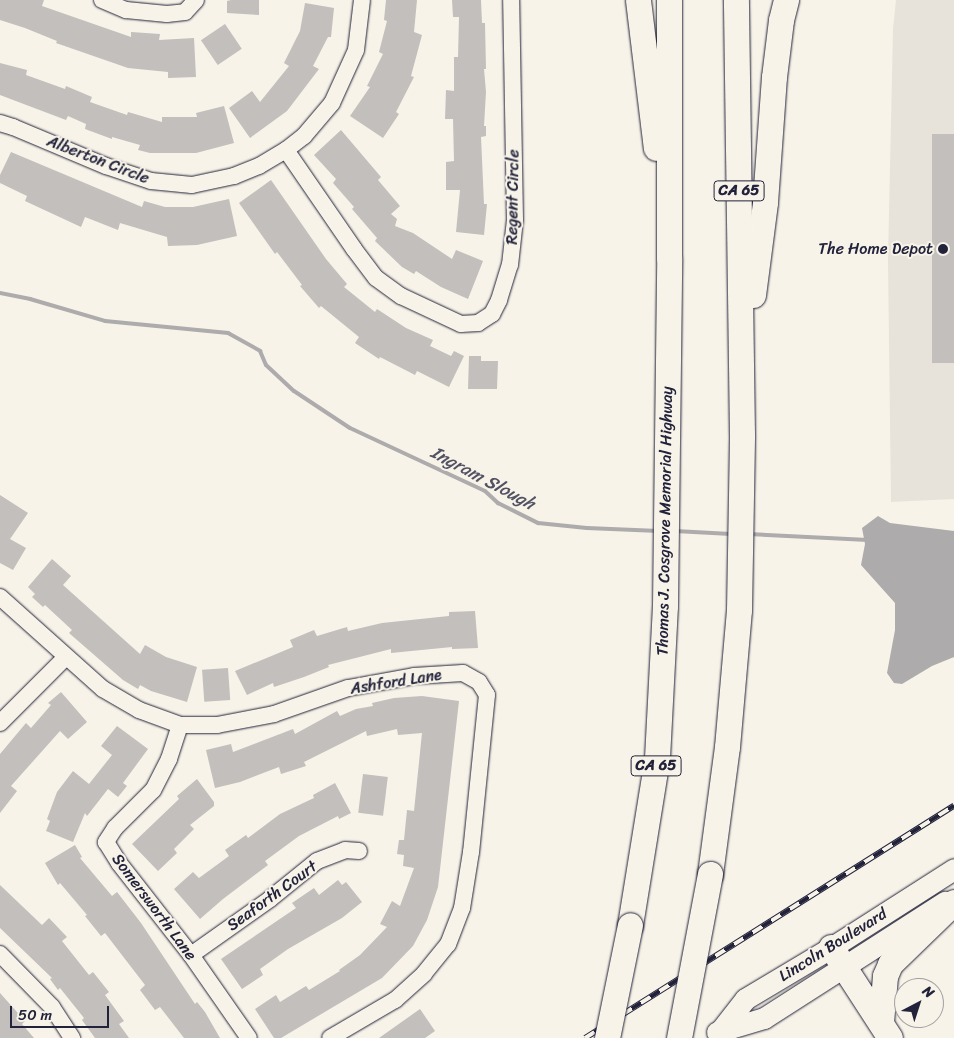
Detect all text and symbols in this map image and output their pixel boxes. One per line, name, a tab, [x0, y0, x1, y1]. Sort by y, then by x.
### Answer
street label: Alberton Circle	[44, 132, 152, 188]
street label: Regent Circle	[503, 149, 523, 245]
road number: CA 65	[713, 178, 765, 204]
place label: The Home Depot	[818, 239, 933, 259]
marker: The Home Depot	[937, 243, 949, 255]
street label: Thomas J. Cosgrove Memorial Highway	[653, 386, 677, 656]
water label: Ingram Slough	[427, 442, 539, 514]
street label: Ashford Lane	[349, 665, 443, 699]
road number: CA 65	[630, 754, 682, 778]
street label: Somersworth Lane	[108, 850, 200, 964]
street label: Seaforth Court	[223, 857, 321, 935]
street label: Lincoln Boulevard	[776, 904, 890, 986]
north arrow	[894, 978, 944, 1028]
text: N	[917, 979, 940, 1005]
scale bar	[12, 996, 111, 1028]
text: 50 m	[18, 1002, 52, 1028]

